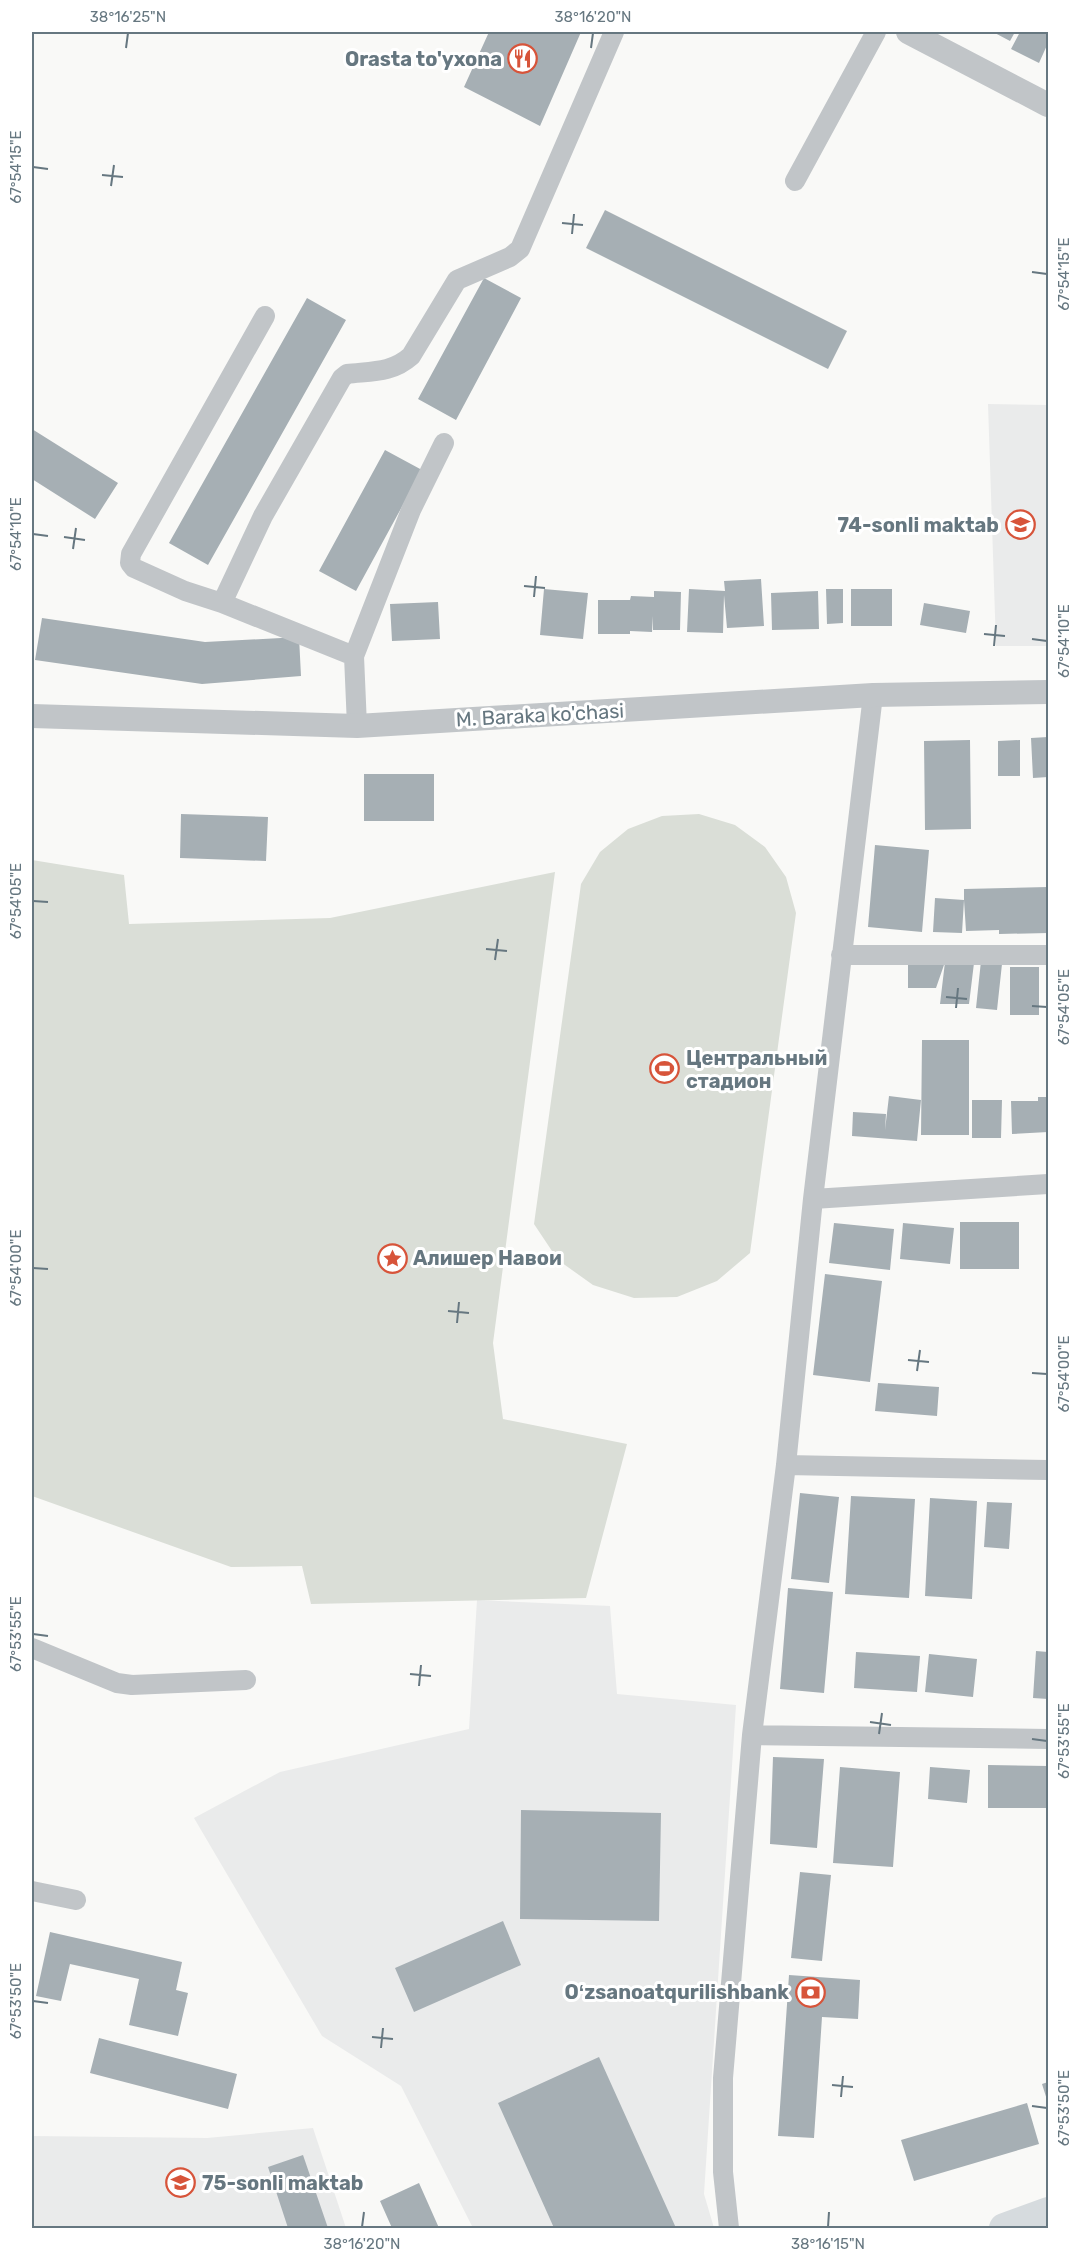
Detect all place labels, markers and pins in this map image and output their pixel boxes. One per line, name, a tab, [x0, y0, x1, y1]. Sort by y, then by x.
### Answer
restaurant icon: Orasta to'yxona	[507, 43, 539, 75]
place label: Orasta to'yxona	[345, 47, 502, 71]
school or university icon: 74-sonli maktab	[1004, 509, 1036, 541]
place label: 74-sonli maktab	[838, 513, 999, 537]
place label: Центральный стадион	[686, 1046, 827, 1093]
sports icon: Центральный стадион	[649, 1053, 681, 1085]
place icon: Алишер Навои	[376, 1242, 408, 1274]
place label: Алишер Навои	[413, 1246, 562, 1270]
bank icon: Oʻzsanoatqurilishbank	[794, 1976, 826, 2008]
place label: Oʻzsanoatqurilishbank	[564, 1980, 789, 2004]
school or university icon: 75-sonli maktab	[165, 2167, 197, 2199]
place label: 75-sonli maktab	[202, 2171, 363, 2195]

